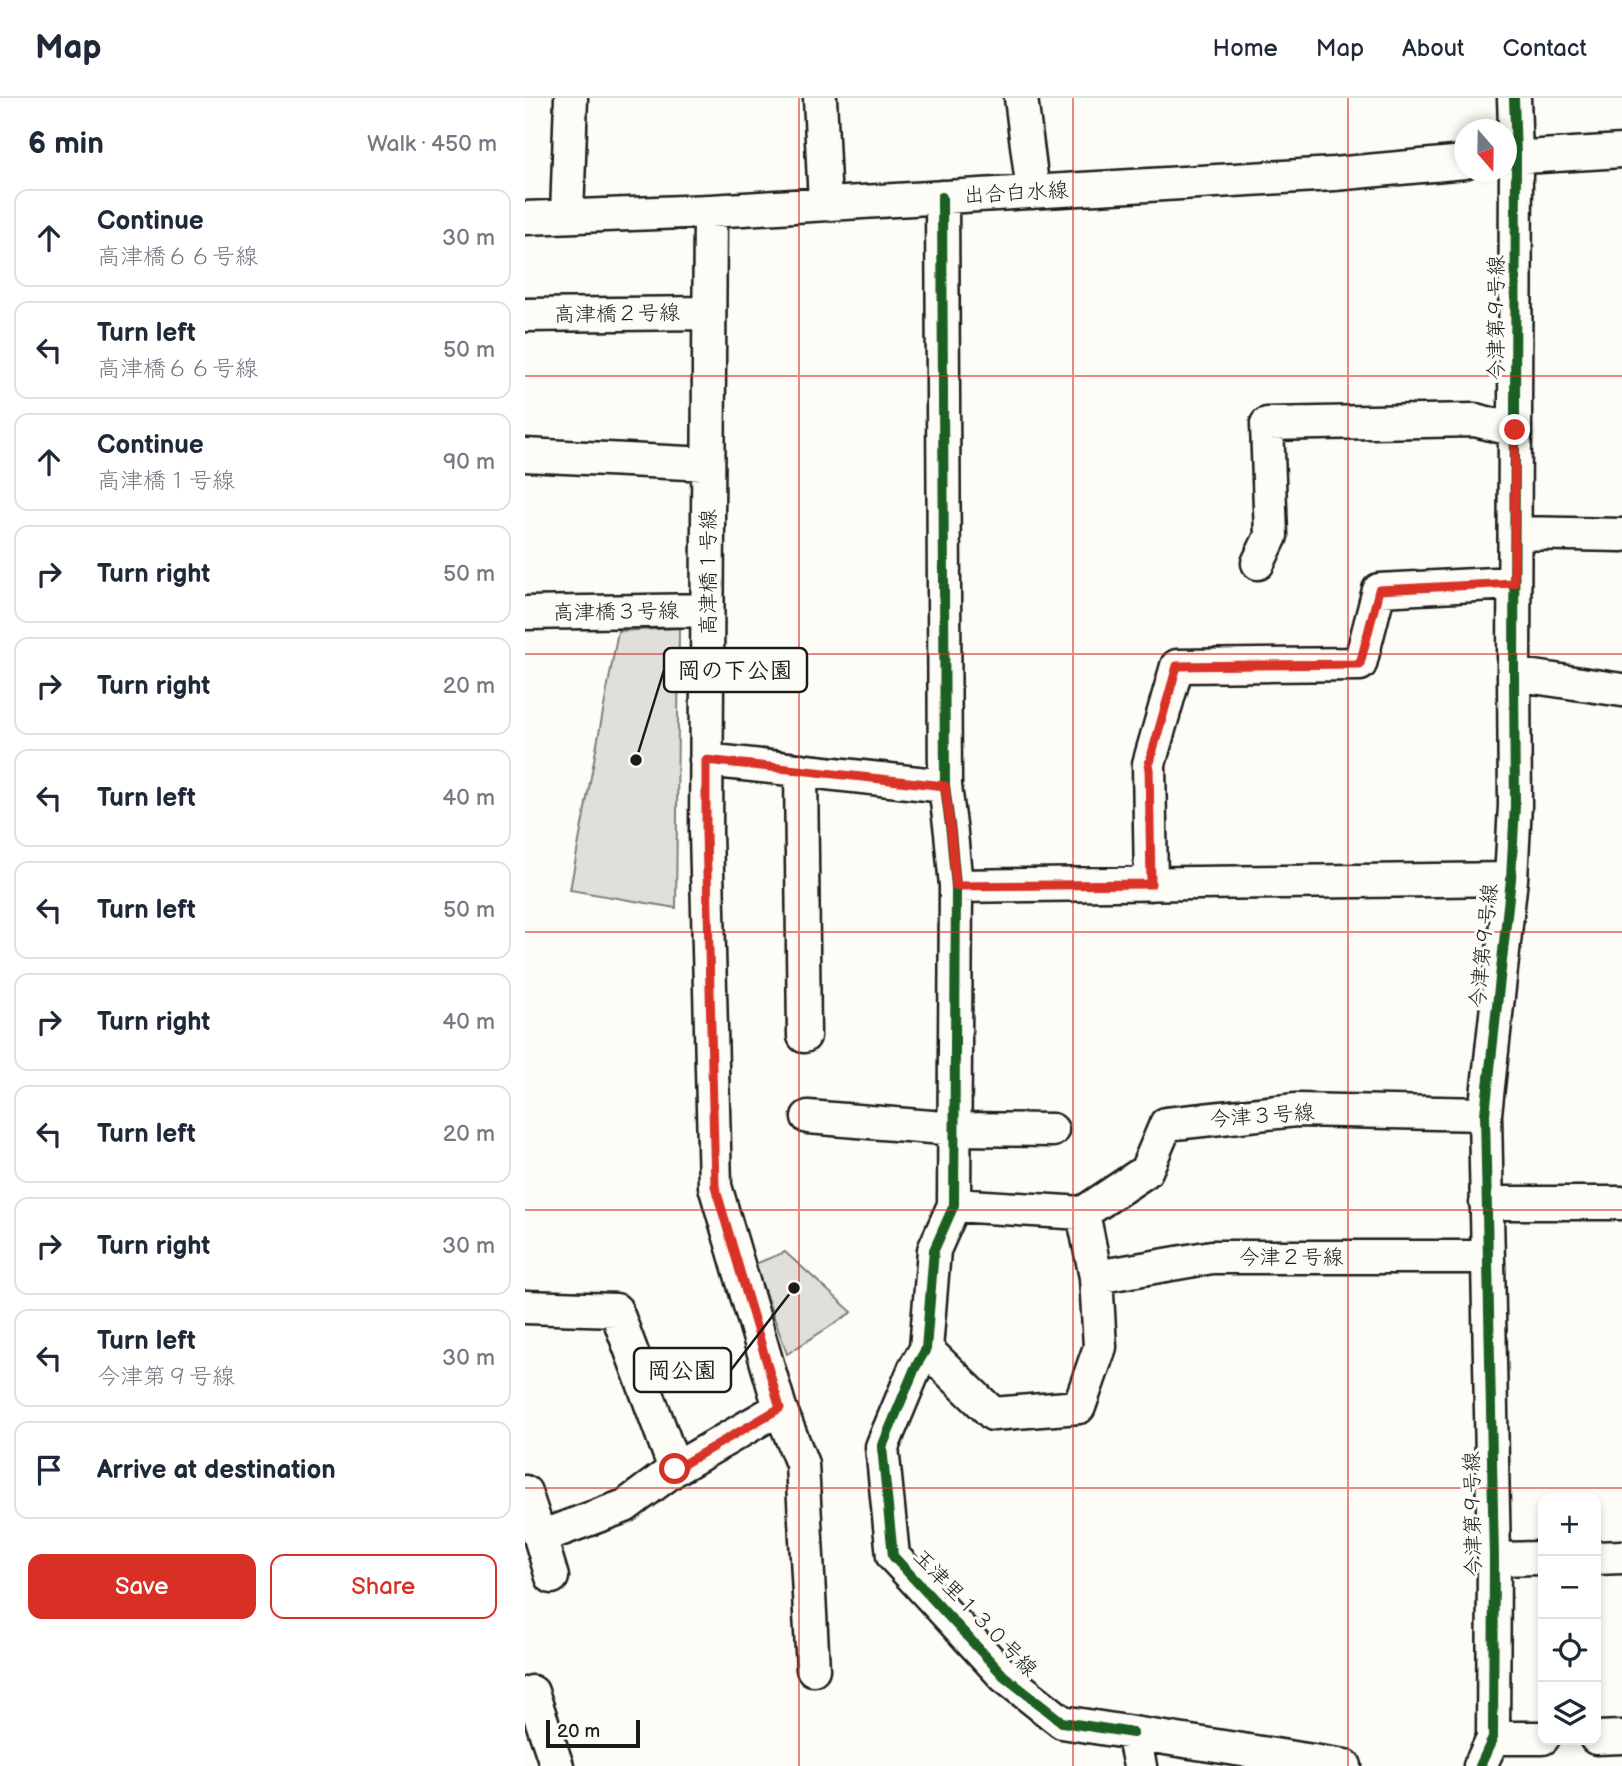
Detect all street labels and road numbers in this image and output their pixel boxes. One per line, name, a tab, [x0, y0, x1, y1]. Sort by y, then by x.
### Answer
street label: 出合白水線	[963, 178, 1069, 208]
street label: 今津第９号線	[1484, 255, 1509, 381]
street label: 高津橋２号線	[554, 300, 680, 328]
street label: 高津橋１号線	[696, 509, 721, 635]
street label: 高津橋３号線	[553, 598, 679, 626]
street label: 今津第９号線	[1465, 882, 1503, 1010]
street label: 今津３号線	[1209, 1100, 1315, 1132]
street label: 今津２号線	[1239, 1245, 1344, 1270]
street label: 今津第９号線	[1459, 1451, 1487, 1577]
street label: 玉津里１３０号線	[908, 1544, 1042, 1682]

